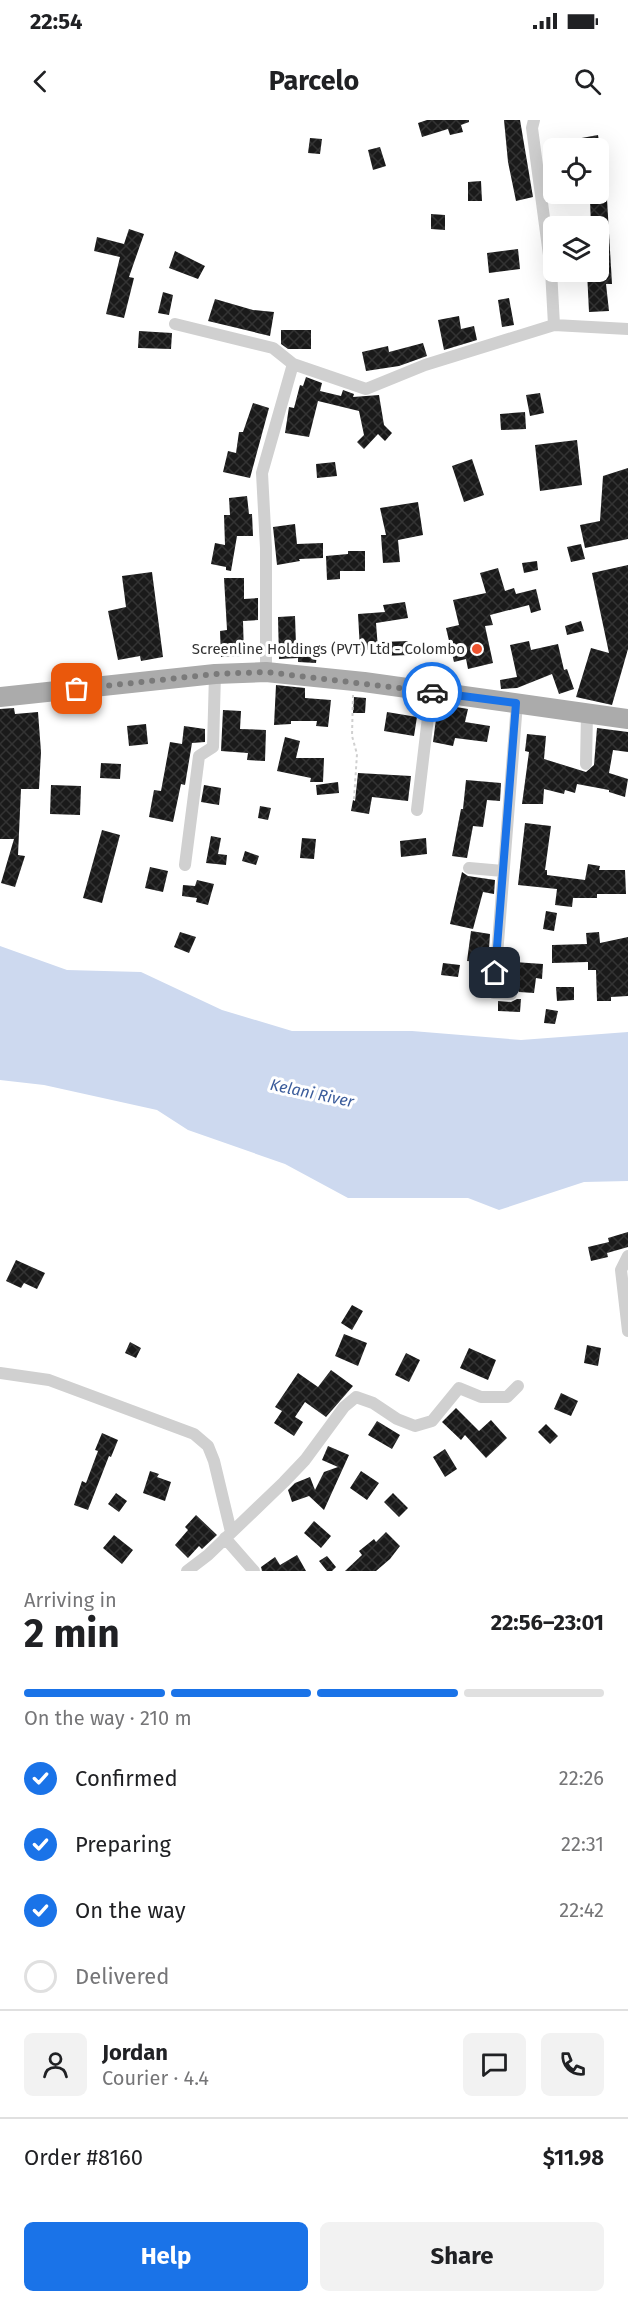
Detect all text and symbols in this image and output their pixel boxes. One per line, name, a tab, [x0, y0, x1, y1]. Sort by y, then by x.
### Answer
text: 22:54	[30, 8, 82, 35]
icon: back	[24, 65, 57, 98]
text: Parcelo	[269, 65, 359, 97]
icon: search	[571, 65, 604, 98]
map controls	[543, 138, 609, 282]
button: locate	[543, 138, 609, 204]
button: layers	[543, 216, 609, 282]
place label: Screenline Holdings (PVT) Ltd - Colombo	[192, 640, 465, 658]
marker: Screenline Holdings (PVT) Ltd - Colombo	[470, 642, 484, 656]
courier	[402, 662, 462, 722]
pin	[51, 663, 102, 714]
icon: bag	[60, 672, 93, 705]
icon: car	[416, 676, 449, 709]
pin	[469, 947, 520, 998]
icon: home	[478, 956, 511, 989]
water label: Kelani River	[268, 1075, 356, 1111]
text: Arriving in	[24, 1588, 117, 1612]
text: 22:56–23:01	[491, 1609, 604, 1636]
text: 2 min	[24, 1611, 120, 1657]
text: On the way · 210 m	[24, 1706, 192, 1730]
icon: check	[24, 1762, 57, 1795]
text: Confirmed	[75, 1765, 178, 1792]
text: 22:26	[559, 1766, 604, 1790]
icon: check	[24, 1828, 57, 1861]
text: Preparing	[75, 1831, 171, 1858]
text: 22:31	[561, 1832, 604, 1856]
icon: check	[24, 1894, 57, 1927]
text: On the way	[75, 1897, 186, 1924]
text: 22:42	[559, 1898, 604, 1922]
text: Delivered	[75, 1963, 170, 1990]
button: person	[24, 2033, 87, 2096]
button: chat	[463, 2033, 526, 2096]
button: phone	[541, 2033, 604, 2096]
text: Jordan	[102, 2039, 168, 2066]
text: Courier · 4.4	[102, 2066, 209, 2090]
text: Order #8160	[24, 2144, 143, 2171]
text: $11.98	[543, 2144, 604, 2171]
button: Help	[24, 2222, 308, 2291]
button: Share	[320, 2222, 604, 2291]

